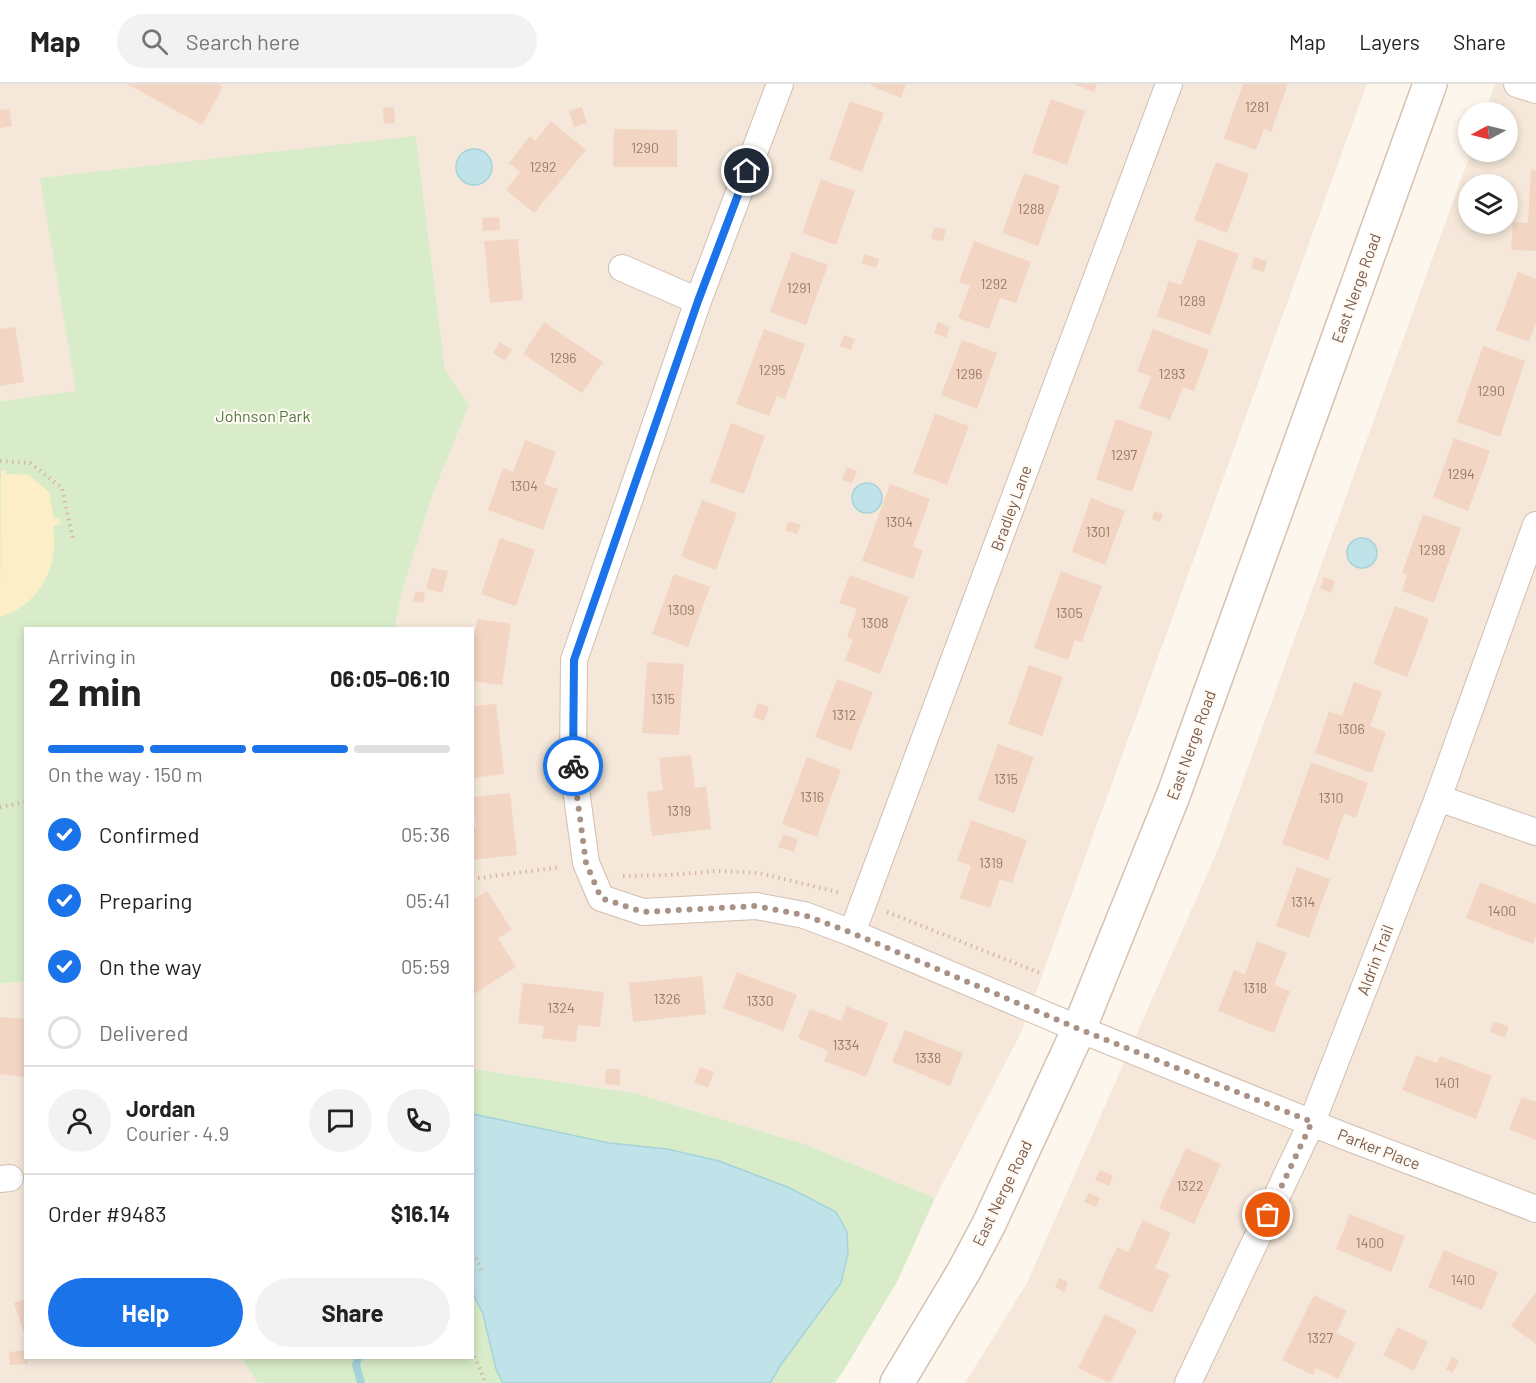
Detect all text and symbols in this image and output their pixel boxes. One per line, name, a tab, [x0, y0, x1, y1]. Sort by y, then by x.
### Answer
search box	[117, 14, 537, 68]
text: Map	[30, 24, 81, 58]
icon: search	[138, 25, 171, 58]
text: Search here	[186, 28, 300, 54]
text: Map	[1289, 29, 1326, 54]
text: Layers	[1359, 29, 1420, 54]
text: Share	[1453, 29, 1506, 54]
house number: 1281	[1245, 98, 1269, 115]
north arrow	[1458, 102, 1518, 162]
map controls	[1458, 102, 1518, 234]
house number: 1290	[631, 139, 659, 156]
pin	[721, 145, 772, 196]
icon: home	[730, 154, 763, 187]
house number: 1292	[529, 158, 557, 175]
button: layers	[1458, 174, 1518, 234]
house number: 1288	[1018, 200, 1045, 217]
street label: East Nerge Road	[1327, 230, 1384, 345]
house number: 1292	[980, 275, 1008, 292]
house number: 1291	[787, 279, 811, 296]
house number: 1289	[1179, 292, 1206, 309]
house number: 1296	[550, 349, 576, 366]
house number: 1295	[759, 361, 785, 378]
house number: 1296	[956, 365, 982, 382]
house number: 1293	[1159, 365, 1185, 382]
house number: 1290	[1477, 382, 1505, 399]
park label: Johnson Park	[216, 406, 310, 425]
house number: 1297	[1111, 446, 1138, 463]
street label: Bradley Lane	[986, 462, 1035, 553]
house number: 1294	[1447, 465, 1475, 482]
house number: 1304	[510, 477, 538, 494]
house number: 1304	[885, 513, 913, 530]
house number: 1301	[1086, 523, 1110, 540]
house number: 1298	[1419, 541, 1446, 558]
house number: 1309	[667, 601, 695, 618]
house number: 1305	[1055, 604, 1083, 621]
house number: 1308	[861, 614, 889, 631]
text: Arriving in	[48, 644, 136, 668]
text: 06:05–06:10	[330, 665, 450, 691]
text: 2 min	[48, 667, 141, 714]
street label: East Nerge Road	[1162, 687, 1219, 802]
house number: 1315	[651, 690, 675, 707]
house number: 1312	[832, 706, 856, 723]
house number: 1306	[1337, 720, 1365, 737]
courier	[543, 736, 603, 796]
icon: bike	[557, 750, 590, 783]
text: On the way · 150 m	[48, 762, 203, 786]
house number: 1315	[994, 770, 1018, 787]
house number: 1316	[800, 788, 824, 805]
house number: 1310	[1319, 789, 1343, 806]
house number: 1319	[667, 802, 691, 819]
icon: check	[48, 818, 81, 851]
text: Confirmed	[99, 821, 199, 847]
text: 05:36	[401, 822, 450, 846]
house number: 1319	[979, 854, 1003, 871]
icon: check	[48, 884, 81, 917]
text: Preparing	[99, 887, 192, 913]
text: 05:41	[405, 888, 450, 912]
house number: 1314	[1291, 893, 1315, 910]
house number: 1400	[1488, 902, 1516, 919]
street label: Aldrin Trail	[1352, 922, 1397, 998]
icon: check	[48, 950, 81, 983]
text: On the way	[99, 953, 202, 979]
text: 05:59	[401, 954, 450, 978]
house number: 1318	[1243, 979, 1267, 996]
house number: 1326	[654, 990, 680, 1007]
house number: 1330	[746, 992, 774, 1009]
house number: 1324	[547, 999, 575, 1016]
text: Delivered	[99, 1019, 188, 1045]
house number: 1334	[832, 1036, 860, 1053]
house number: 1338	[915, 1049, 941, 1066]
house number: 1401	[1434, 1074, 1460, 1091]
button: person	[48, 1089, 111, 1152]
button: chat	[309, 1089, 372, 1152]
button: phone	[387, 1089, 450, 1152]
text: Jordan	[126, 1095, 195, 1121]
text: Courier · 4.9	[126, 1121, 229, 1145]
street label: Parker Place	[1335, 1124, 1423, 1173]
street label: East Nerge Road	[968, 1137, 1035, 1249]
house number: 1322	[1176, 1177, 1204, 1194]
pin	[1242, 1189, 1293, 1240]
icon: bag	[1251, 1198, 1284, 1231]
text: Order #9483	[48, 1200, 167, 1226]
text: $16.14	[391, 1200, 450, 1226]
house number: 1400	[1356, 1234, 1384, 1251]
house number: 1410	[1451, 1271, 1475, 1288]
button: Help	[48, 1278, 243, 1347]
button: Share	[255, 1278, 450, 1347]
house number: 1327	[1307, 1329, 1333, 1346]

